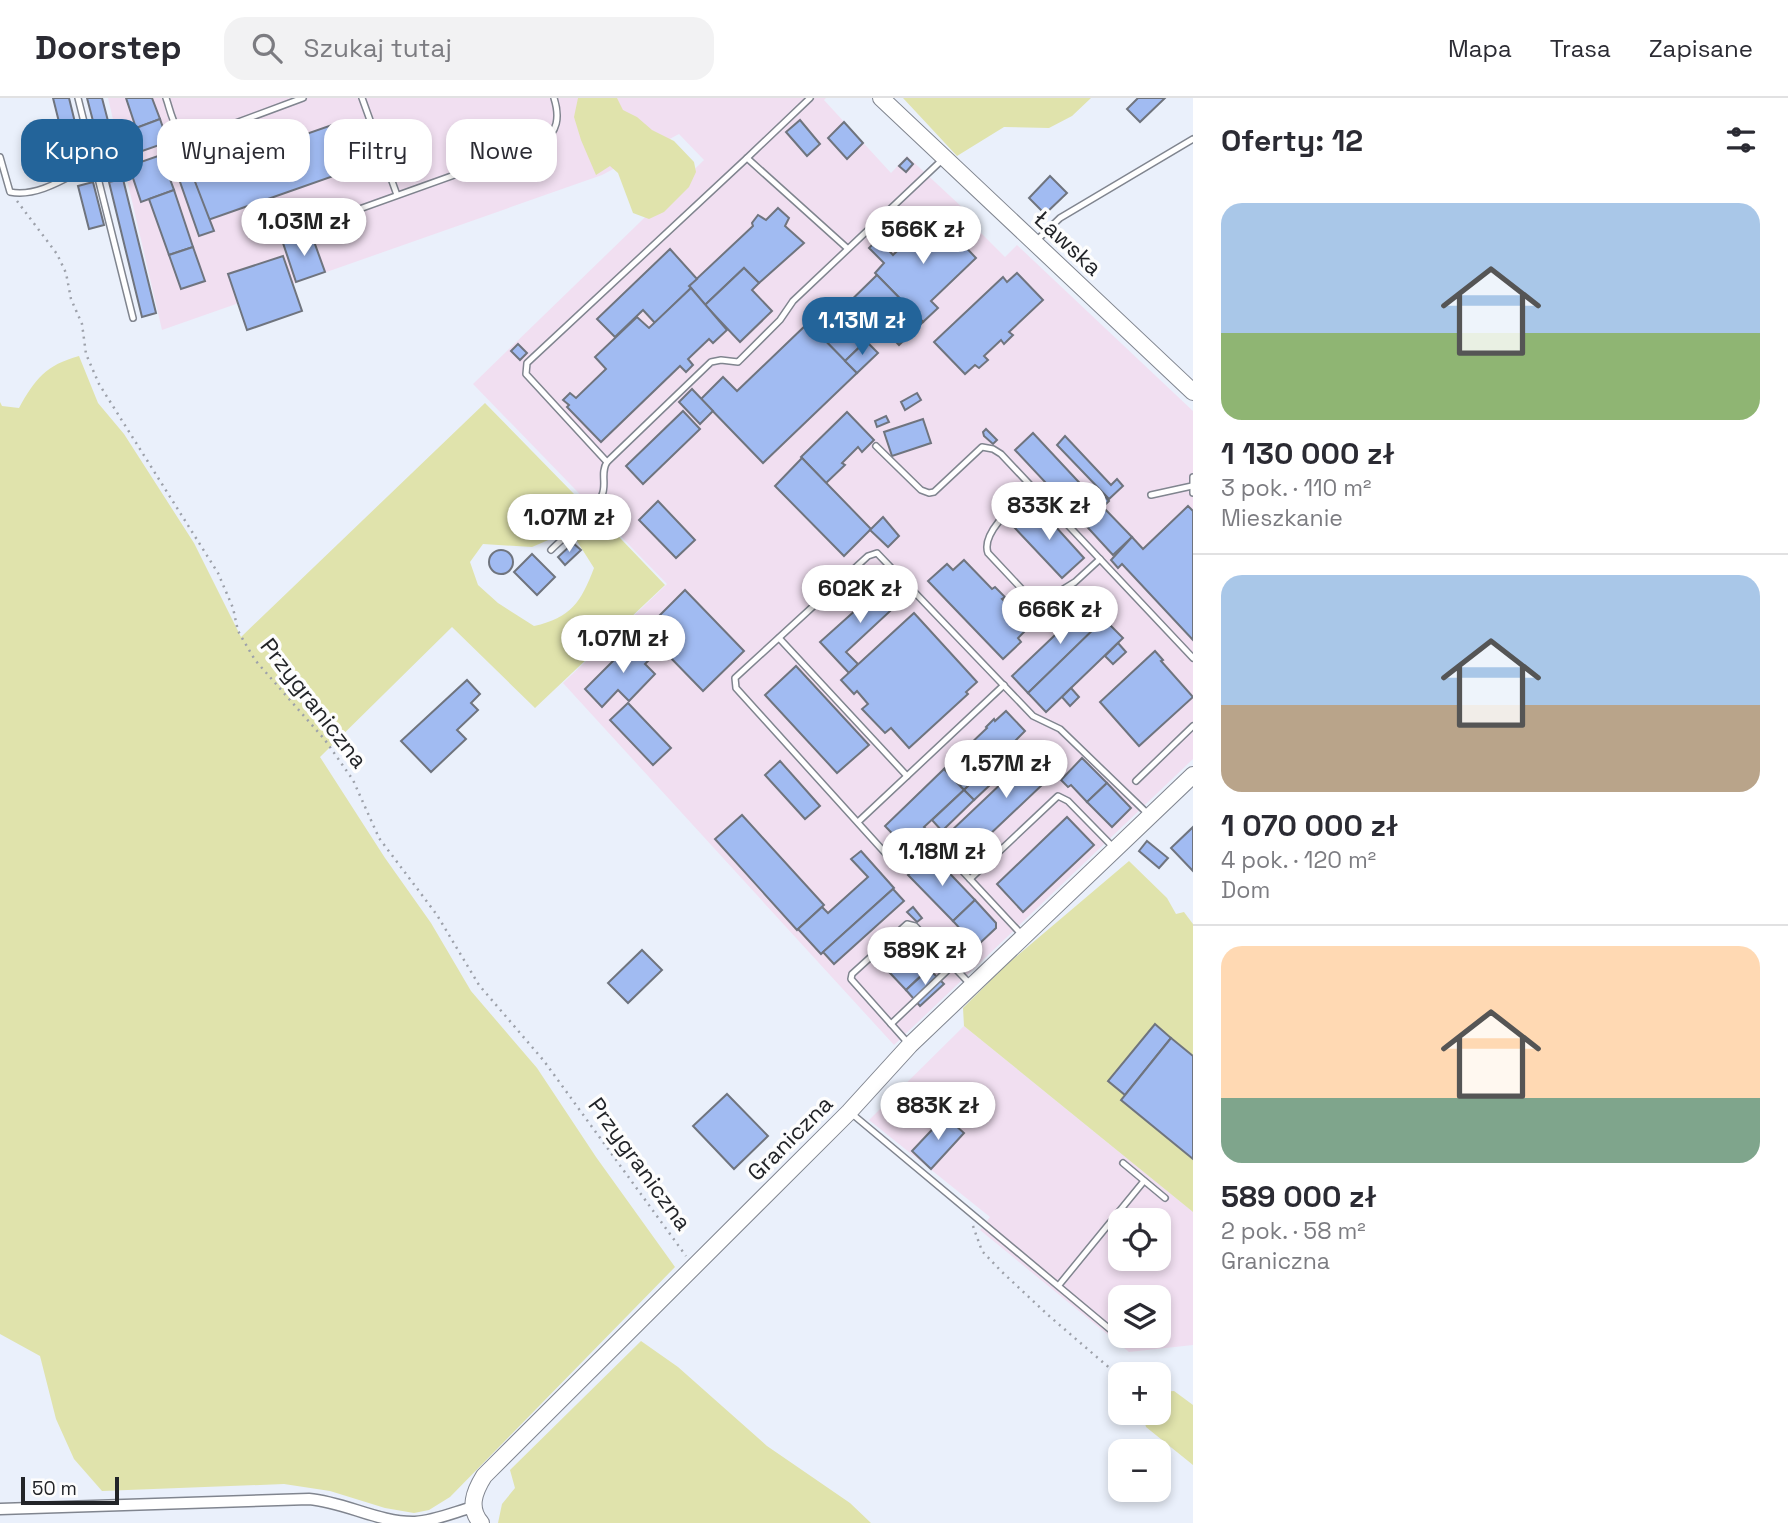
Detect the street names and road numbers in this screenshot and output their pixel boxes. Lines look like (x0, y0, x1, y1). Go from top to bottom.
street label: Ławska (1028, 204, 1108, 282)
street label: Przygraniczna (254, 632, 374, 774)
street label: Graniczna (741, 1089, 839, 1187)
street label: Przygraniczna (582, 1092, 698, 1236)

